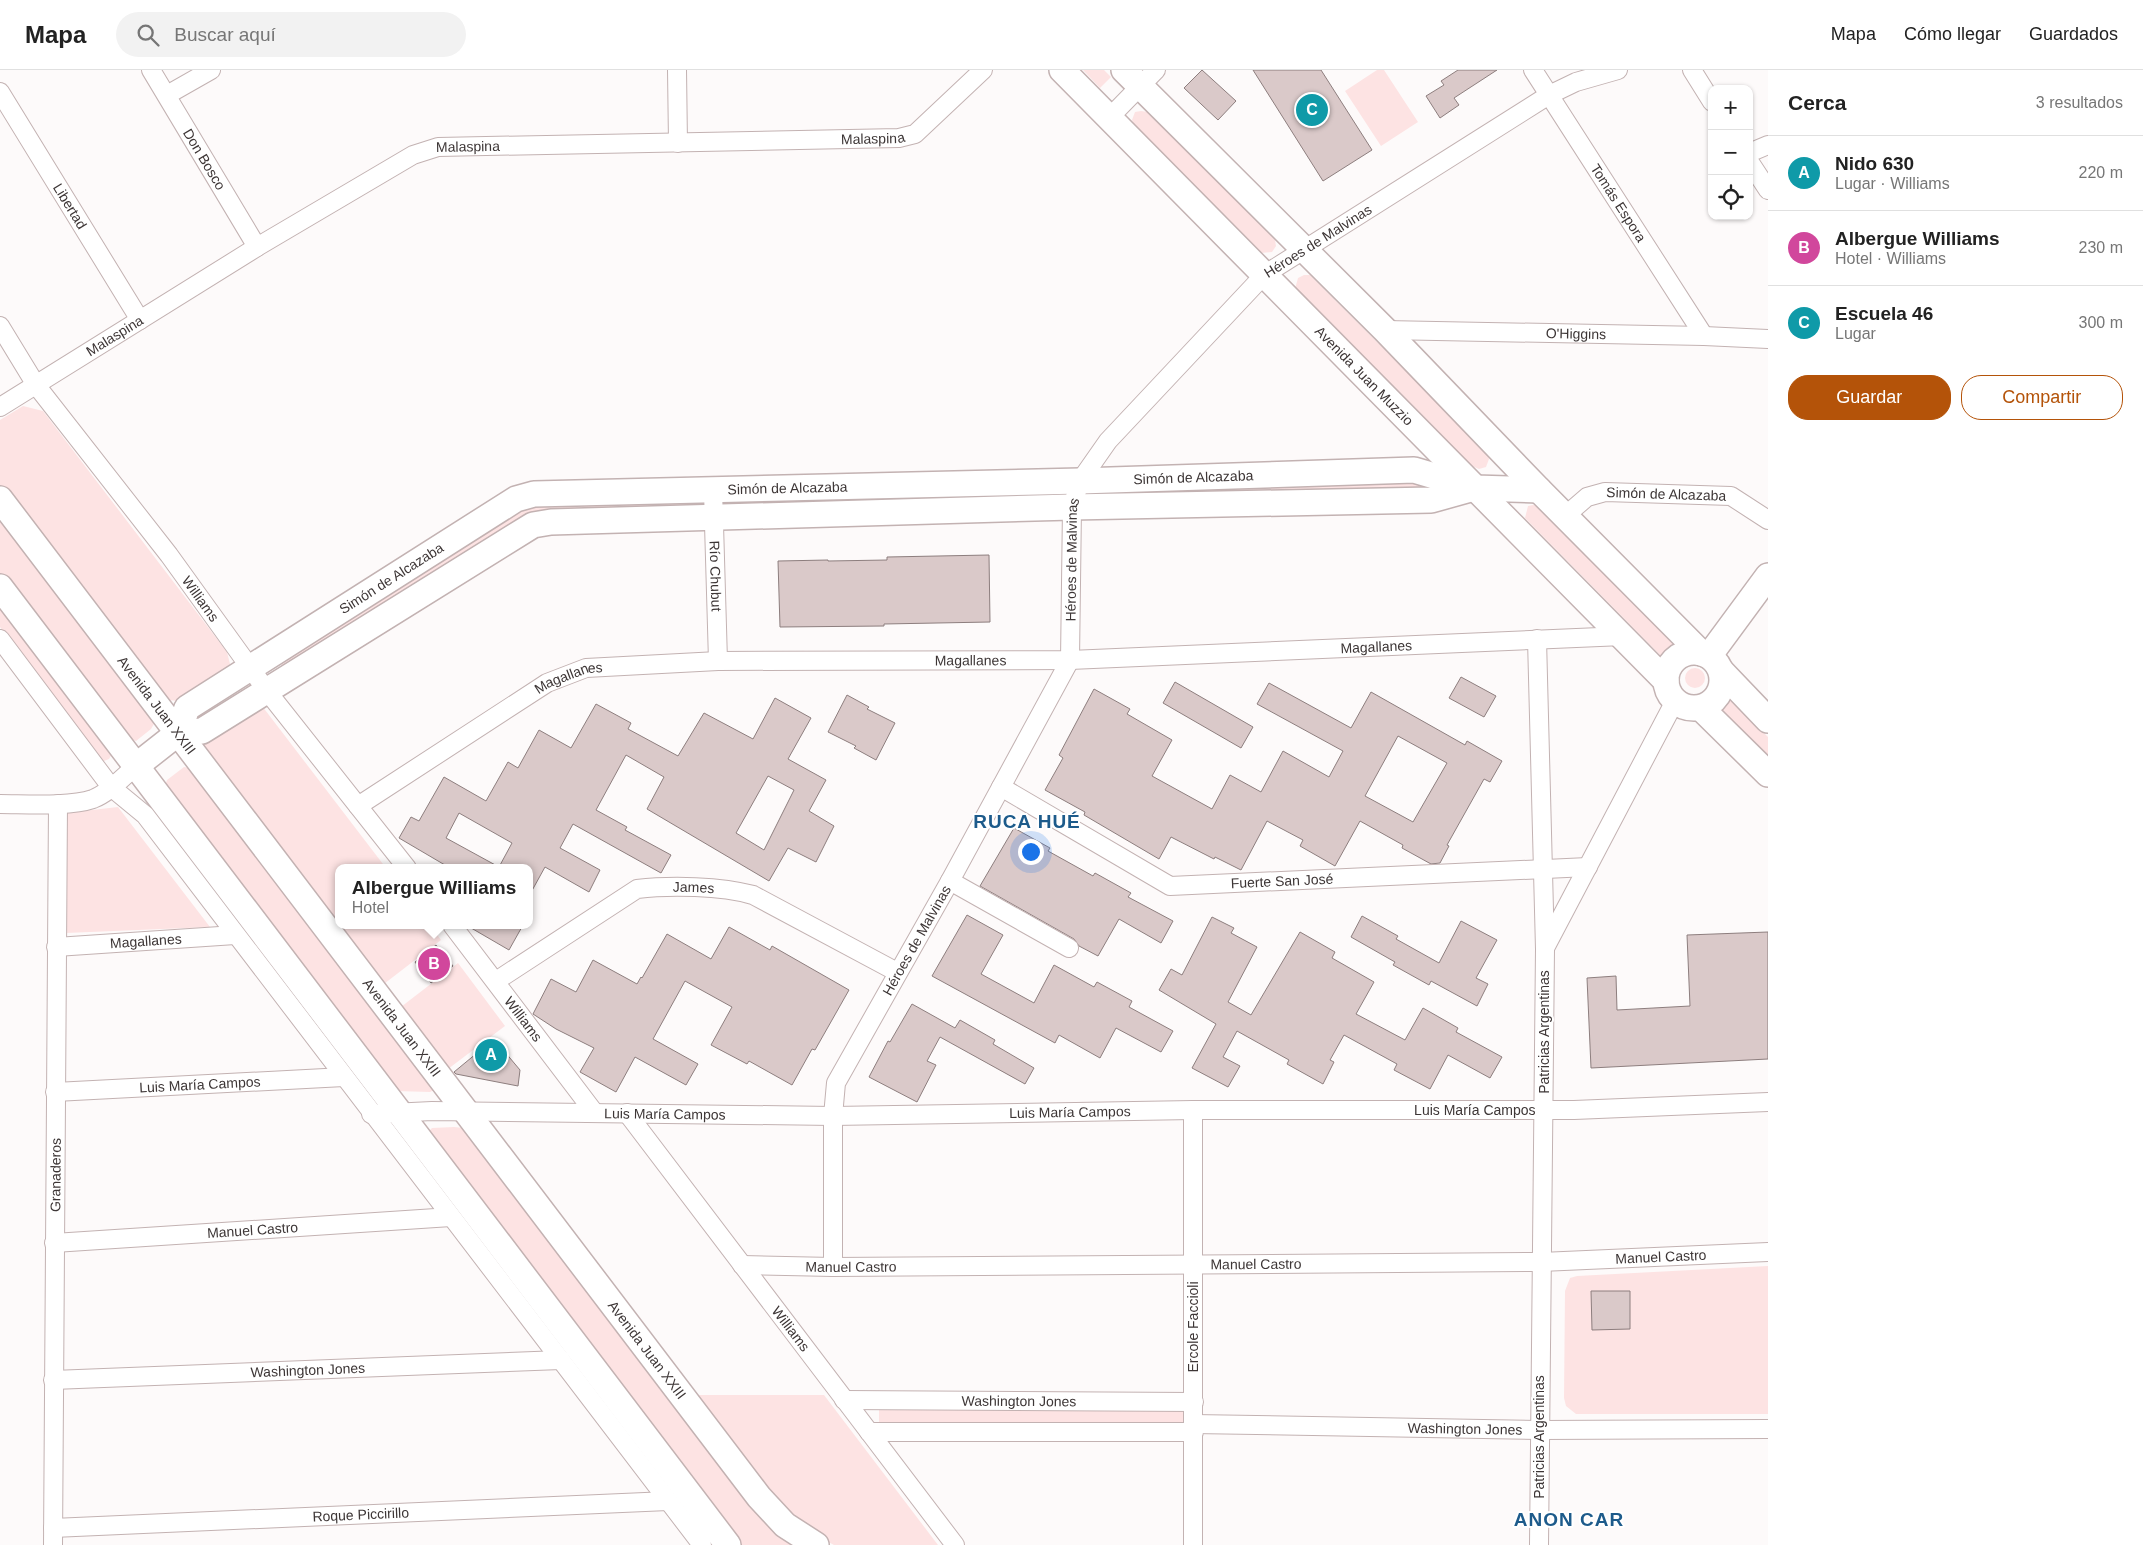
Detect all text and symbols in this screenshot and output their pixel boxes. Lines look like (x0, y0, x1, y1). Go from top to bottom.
search box (116, 12, 466, 57)
text: Mapa (25, 21, 86, 48)
icon: search (134, 21, 162, 49)
text: Buscar aquí (174, 24, 276, 45)
text: Mapa (1831, 24, 1876, 44)
text: Cómo llegar (1904, 24, 2001, 44)
text: Guardados (2029, 24, 2118, 44)
map controls (1708, 85, 1753, 220)
button: + (1708, 85, 1753, 130)
pin: C (1296, 91, 1328, 129)
text: Cerca (1788, 91, 1846, 114)
text: 3 resultados (2036, 94, 2123, 111)
street label: Don Bosco (180, 126, 229, 193)
street label: Malaspina (841, 129, 907, 147)
button: − (1708, 130, 1753, 175)
street label: Malaspina (436, 138, 500, 155)
text: Nido 630 (1835, 153, 1914, 174)
street label: Tomás Espora (1587, 161, 1649, 245)
text: A (1798, 164, 1810, 181)
text: 220 m (2079, 164, 2123, 181)
button: locate (1708, 175, 1753, 220)
text: Lugar · Williams (1835, 175, 1950, 192)
street label: Libertad (50, 180, 90, 232)
street label: Héroes de Malvinas (1261, 201, 1374, 281)
text: Albergue Williams (1835, 228, 2000, 249)
text: B (1798, 239, 1810, 256)
text: 230 m (2079, 239, 2123, 256)
text: Hotel · Williams (1835, 250, 1946, 267)
text: Escuela 46 (1835, 303, 1933, 324)
street label: Malaspina (83, 312, 146, 359)
text: C (1798, 314, 1810, 331)
text: 300 m (2079, 314, 2123, 331)
street label: Avenida Juan Muzzio (1312, 323, 1417, 429)
street label: O'Higgins (1546, 325, 1606, 342)
text: Lugar (1835, 325, 1876, 342)
button: Guardar (1788, 375, 1951, 420)
button: Compartir (1961, 375, 2123, 420)
street label: Simón de Alcazaba (1133, 467, 1254, 487)
street label: Simón de Alcazaba (727, 479, 848, 497)
street label: Simón de Alcazaba (1606, 484, 1727, 504)
street label: Héroes de Malvinas (1063, 496, 1082, 622)
street label: Simón de Alcazaba (336, 539, 446, 617)
street label: Río Chubut (706, 540, 725, 612)
street label: Williams (179, 573, 222, 625)
street label: Magallanes (1340, 637, 1412, 656)
street label: Magallanes (935, 652, 1006, 668)
street label: Avenida Juan XXIII (114, 653, 199, 757)
street label: Magallanes (531, 659, 603, 697)
district label: RUCA HUÉ (973, 811, 1081, 832)
your location (1018, 839, 1044, 865)
popup (335, 864, 533, 929)
street label: Fuerte San José (1230, 871, 1334, 891)
text: Albergue Williams (352, 877, 516, 898)
street label: James (673, 879, 715, 896)
street label: Héroes de Malvinas (879, 882, 954, 998)
text: Hotel (352, 899, 389, 916)
street label: Magallanes (109, 931, 182, 951)
pin: B (418, 945, 450, 983)
street label: Patricias Argentinas (1536, 970, 1552, 1094)
street label: Avenida Juan XXIII (360, 975, 444, 1080)
street label: Williams (501, 993, 546, 1045)
pin: A (475, 1036, 507, 1074)
street label: Luis María Campos (139, 1073, 261, 1096)
street label: Luis María Campos (1414, 1102, 1536, 1118)
street label: Luis María Campos (1009, 1103, 1131, 1121)
street label: Luis María Campos (604, 1105, 726, 1123)
street label: Granaderos (47, 1138, 64, 1212)
street label: Manuel Castro (207, 1219, 299, 1241)
street label: Manuel Castro (1615, 1247, 1707, 1267)
street label: Manuel Castro (1210, 1256, 1302, 1272)
street label: Manuel Castro (805, 1258, 897, 1275)
street label: Ercole Faccioli (1185, 1281, 1201, 1373)
street label: Avenida Juan XXIII (605, 1298, 689, 1402)
street label: Williams (769, 1303, 813, 1354)
street label: Washington Jones (250, 1360, 365, 1380)
street label: Patricias Argentinas (1531, 1375, 1547, 1499)
street label: Washington Jones (962, 1393, 1076, 1409)
street label: Washington Jones (1407, 1420, 1522, 1438)
street label: Roque Piccirillo (312, 1504, 410, 1525)
district label: ANON CAR (1514, 1509, 1624, 1530)

